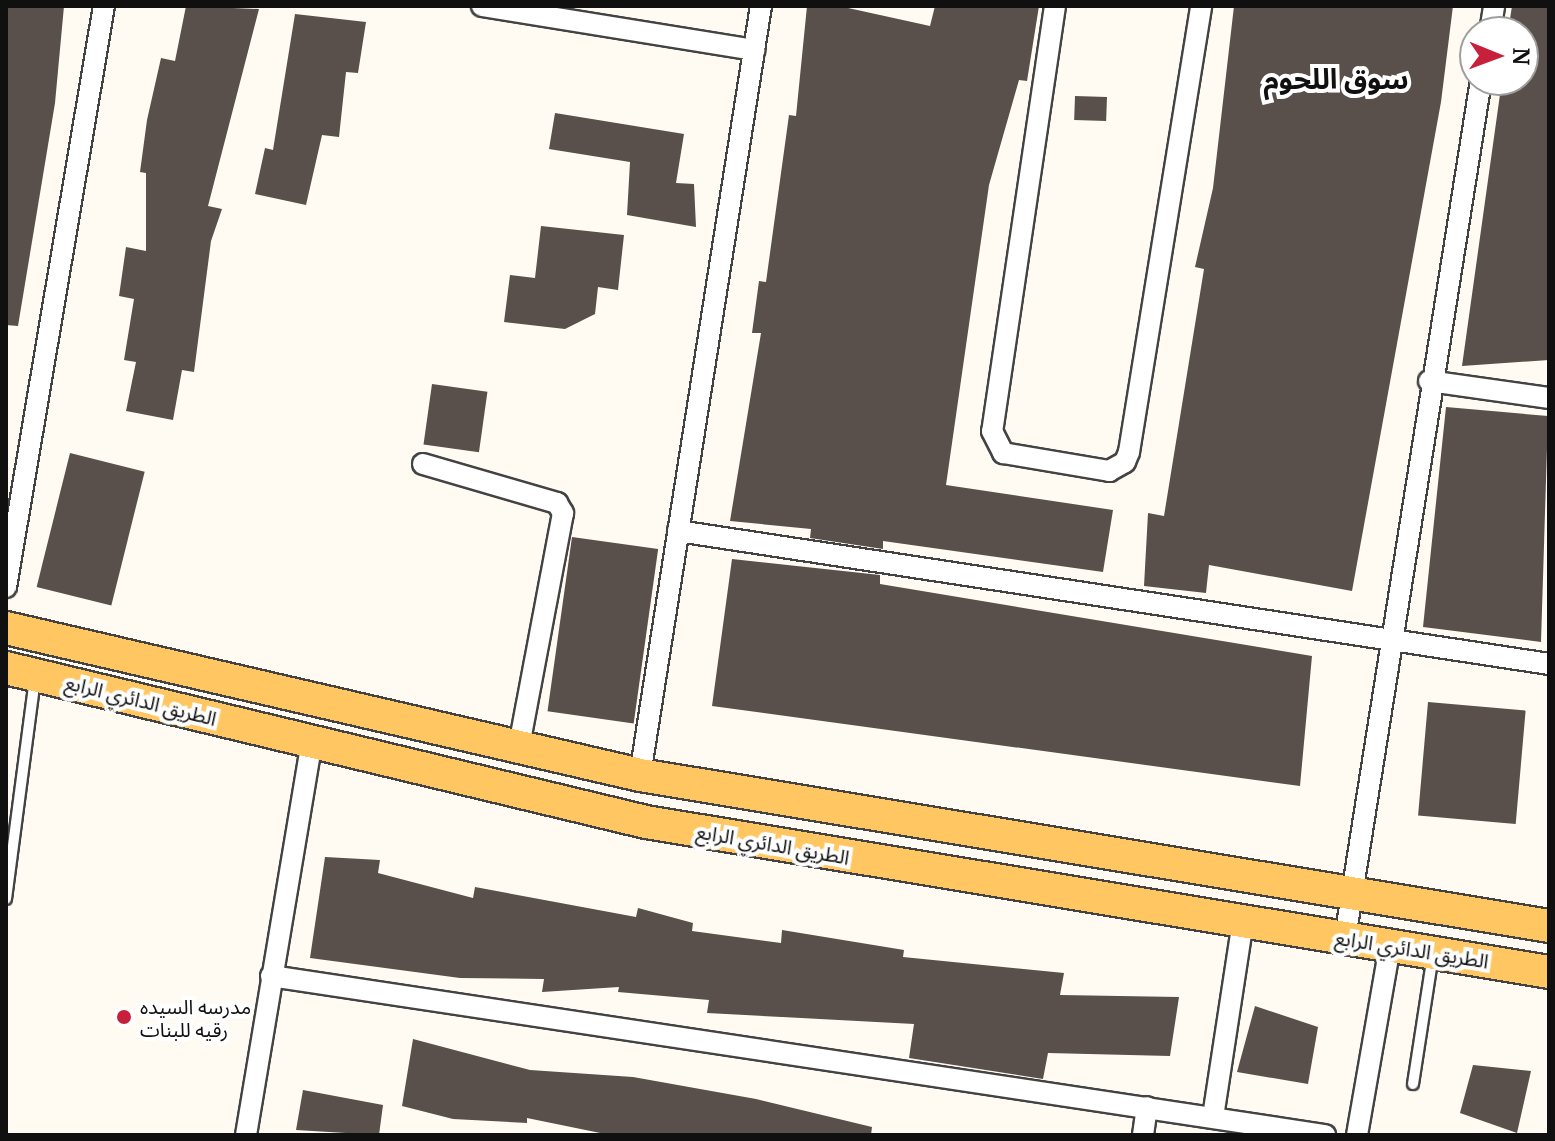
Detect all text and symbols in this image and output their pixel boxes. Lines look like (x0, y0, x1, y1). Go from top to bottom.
north arrow (1459, 16, 1539, 96)
text: N (1507, 47, 1535, 65)
district label: سوق اللحوم (1263, 62, 1409, 96)
street label: الطريق الدائري الرابع (63, 670, 219, 730)
street label: الطريق الدائري الرابع (695, 819, 851, 869)
street label: الطريق الدائري الرابع (1334, 925, 1490, 973)
place label: مدرسه السيده رقيه للبنات (140, 994, 251, 1041)
marker: مدرسه السيده رقيه للبنات (115, 1008, 133, 1026)

